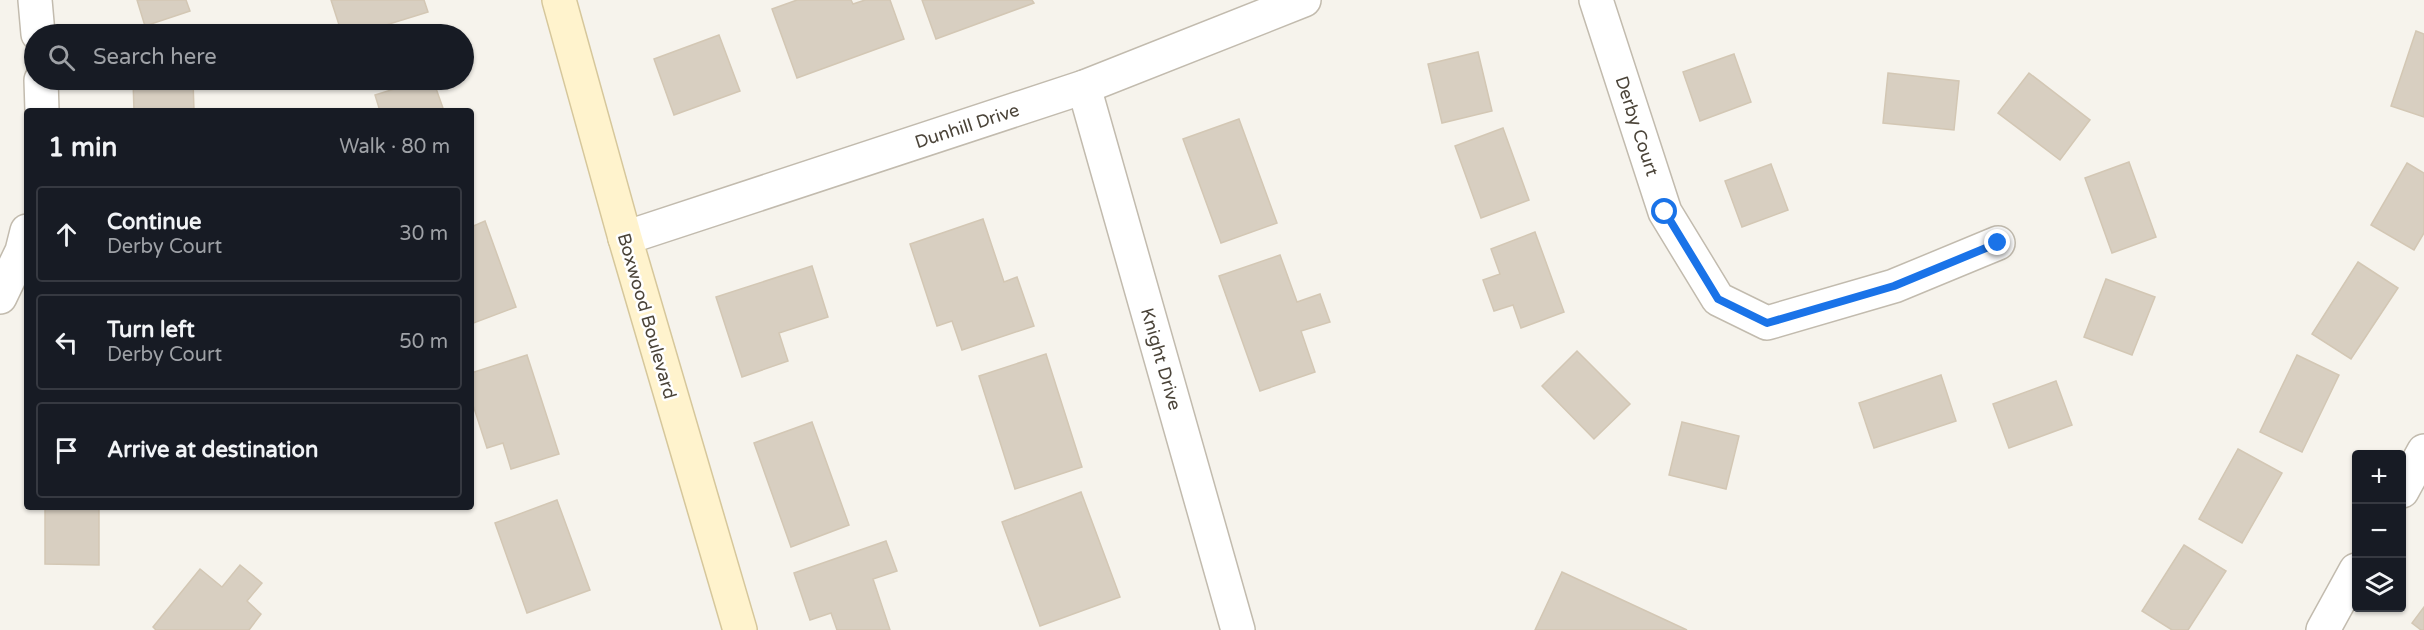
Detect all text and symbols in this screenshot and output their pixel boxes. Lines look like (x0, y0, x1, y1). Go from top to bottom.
search box (24, 24, 474, 90)
icon: search (45, 41, 78, 74)
text: Search here (93, 44, 217, 70)
street label: Derby Court (1611, 73, 1664, 179)
street label: Dunhill Drive (912, 99, 1022, 153)
text: 1 min (48, 132, 117, 163)
text: Walk · 80 m (339, 135, 450, 159)
route start (1651, 198, 1677, 224)
text: Continue (107, 209, 202, 235)
icon: ahead (50, 218, 83, 251)
text: 30 m (399, 222, 448, 246)
route end (1984, 229, 2010, 255)
street label: Boxwood Boulevard (613, 231, 681, 401)
text: Derby Court (107, 235, 222, 259)
street label: Knight Drive (1136, 305, 1186, 413)
text: Turn left (107, 317, 195, 343)
icon: left (50, 326, 83, 359)
text: 50 m (399, 330, 448, 354)
text: Derby Court (107, 343, 222, 367)
icon: arrive (50, 434, 83, 467)
text: Arrive at destination (107, 437, 318, 463)
map controls (2352, 450, 2406, 612)
button: + (2352, 450, 2406, 504)
button: − (2352, 504, 2406, 558)
button: layers (2352, 558, 2406, 612)

